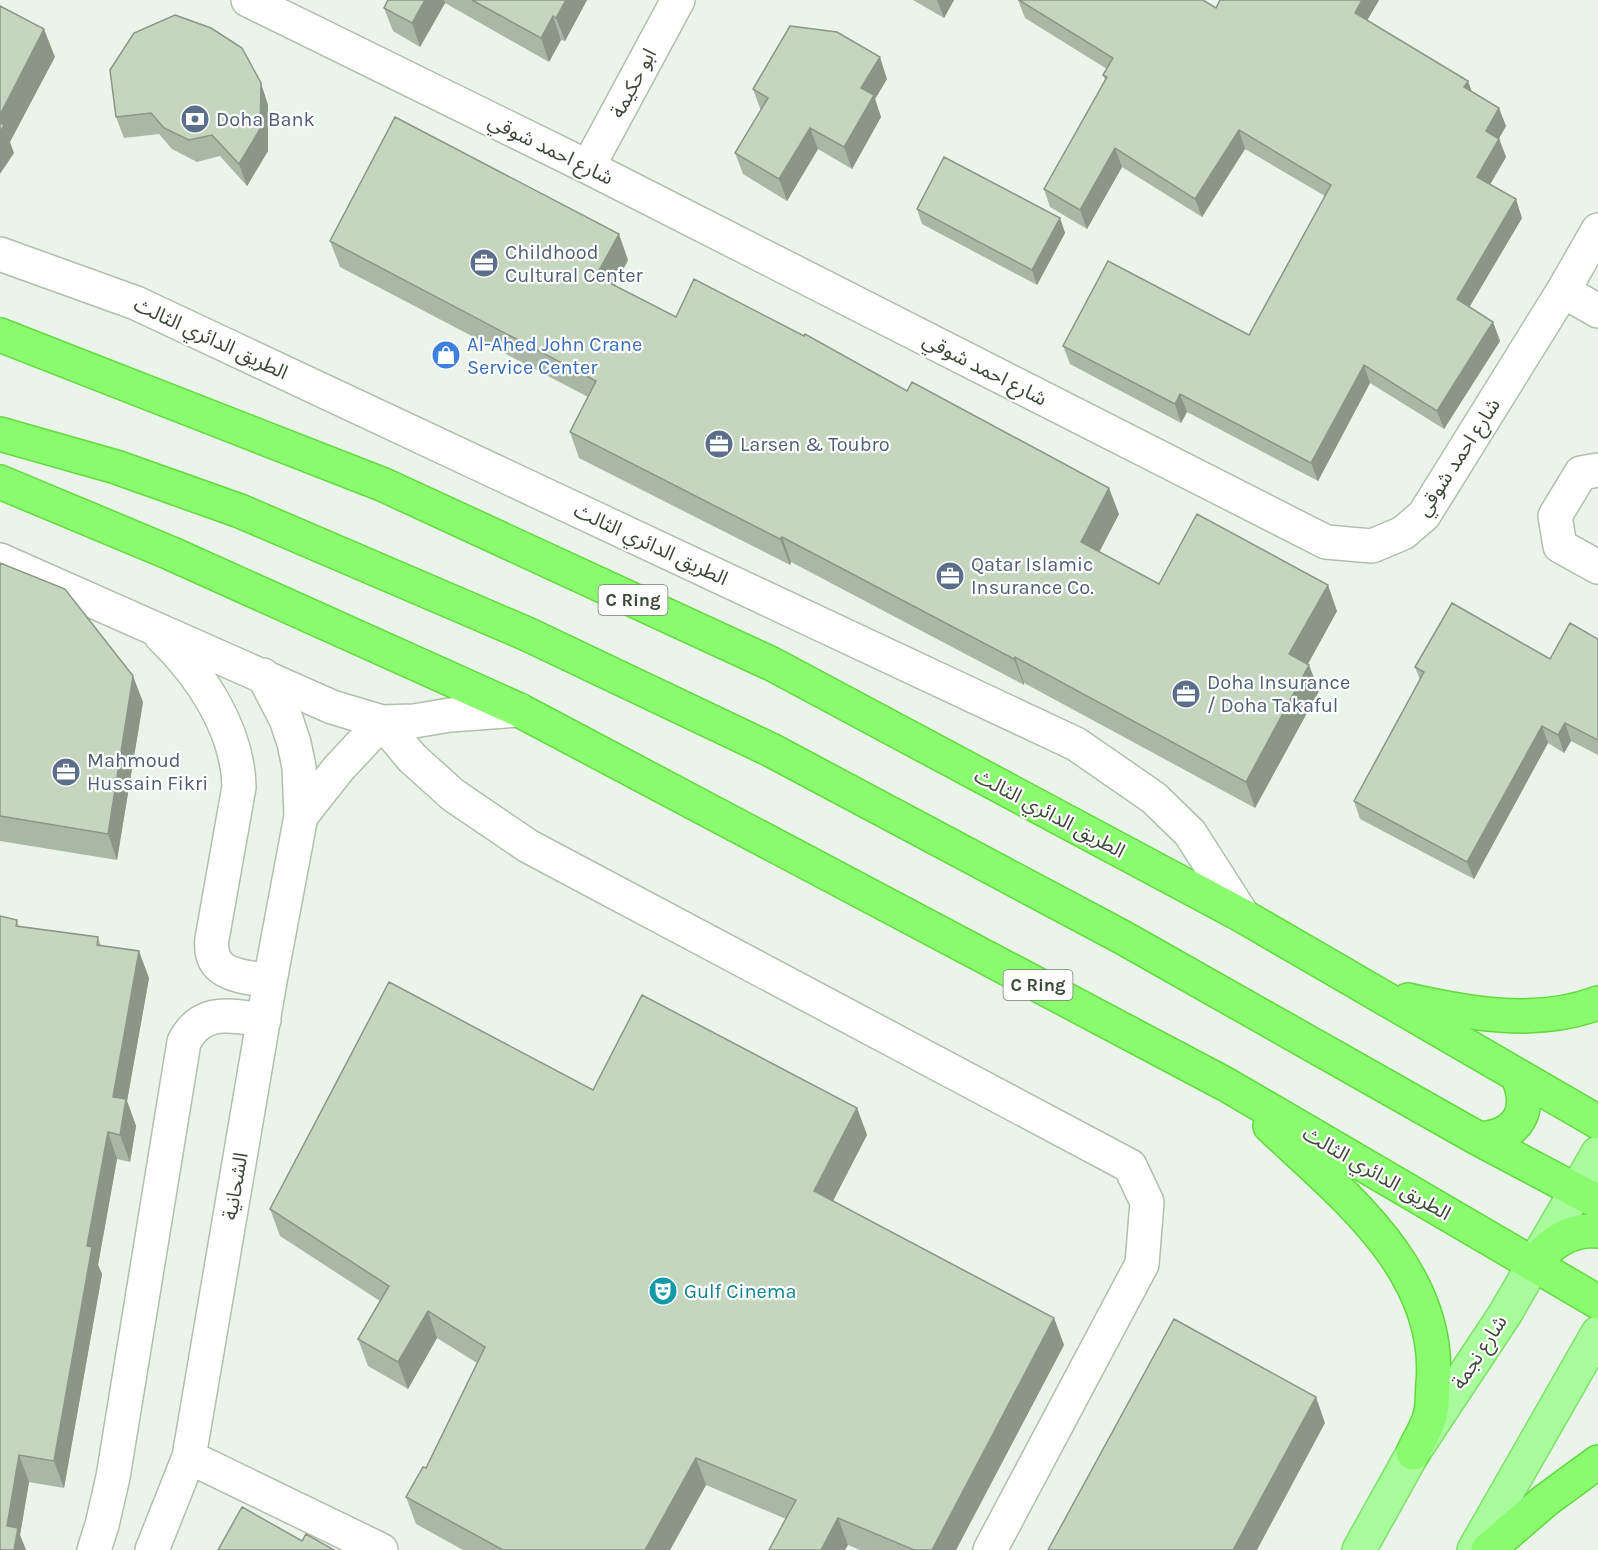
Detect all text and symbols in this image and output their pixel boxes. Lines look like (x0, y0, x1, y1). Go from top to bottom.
street label: ابو حكيمة (606, 45, 661, 122)
bank icon: Doha Bank (179, 103, 211, 135)
place label: Doha Bank (216, 108, 315, 131)
street label: شارع احمد شوقي (483, 109, 617, 193)
place label: Childhood Cultural Center (505, 241, 644, 287)
office icon: Childhood Cultural Center (468, 247, 500, 279)
street label: الطريق الدائري الثالث (129, 293, 291, 388)
street label: شارع احمد شوقي (917, 328, 1051, 414)
place label: Al-Ahed John Crane Service Center (467, 333, 642, 379)
shop icon: Al-Ahed John Crane Service Center (430, 339, 462, 371)
street label: شارع احمد شوقي (1412, 394, 1508, 523)
office icon: Larsen & Toubro (703, 428, 735, 460)
place label: Larsen & Toubro (740, 433, 890, 456)
street label: الطريق الدائري الثالث (569, 499, 731, 594)
place label: Qatar Islamic Insurance Co. (971, 553, 1094, 599)
office icon: Qatar Islamic Insurance Co. (934, 560, 966, 592)
road number: C Ring (598, 585, 668, 615)
place label: Doha Insurance / Doha Takaful (1207, 671, 1350, 717)
office icon: Doha Insurance / Doha Takaful (1170, 678, 1202, 710)
place label: Mahmoud Hussain Fikri (87, 749, 208, 795)
office icon: Mahmoud Hussain Fikri (50, 756, 82, 788)
street label: الطريق الدائري الثالث (969, 764, 1129, 866)
road number: C Ring (1004, 970, 1072, 1000)
street label: الطريق الدائري الثالث (1297, 1122, 1455, 1228)
street label: الشحانية (218, 1151, 253, 1222)
theatre icon: Gulf Cinema (647, 1275, 679, 1307)
place label: Gulf Cinema (684, 1280, 796, 1303)
street label: شارع نجمة (1447, 1311, 1514, 1395)

